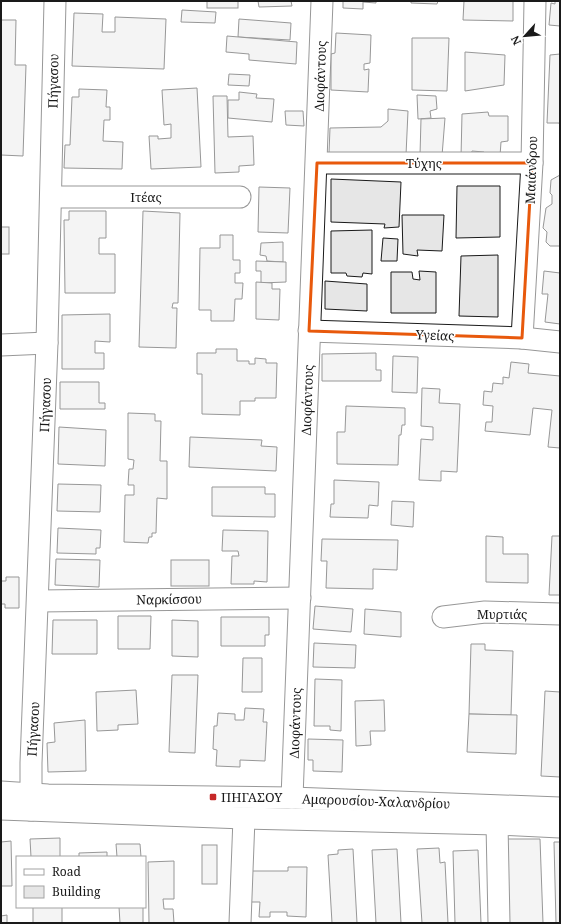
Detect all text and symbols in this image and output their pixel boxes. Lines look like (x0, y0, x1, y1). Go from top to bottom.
north arrow (505, 16, 545, 56)
text: N (507, 33, 524, 48)
street label: Διοφάντους (310, 40, 330, 112)
street label: Πήγασου (44, 53, 62, 109)
street label: Μαιάνδρου (521, 136, 541, 204)
street label: Τύχης (406, 154, 442, 172)
street label: Ιτέας (130, 188, 162, 206)
street label: Υγείας (414, 325, 455, 345)
street label: Διοφάντους (297, 364, 317, 436)
street label: Πήγασου (35, 377, 55, 433)
street label: Ναρκίσσου (136, 589, 202, 609)
street label: Μυρτιάς (477, 605, 527, 623)
street label: Διοφάντους (285, 687, 305, 759)
street label: Πήγασου (23, 701, 43, 757)
place label: ΠΗΓΑΣΟΥ (221, 788, 283, 806)
street label: Αμαρουσίου-Χαλανδρίου (302, 789, 450, 813)
marker: ΠΗΓΑΣΟΥ (208, 792, 218, 802)
legend (16, 856, 146, 908)
text: Road (52, 863, 82, 880)
text: Building (52, 883, 101, 900)

